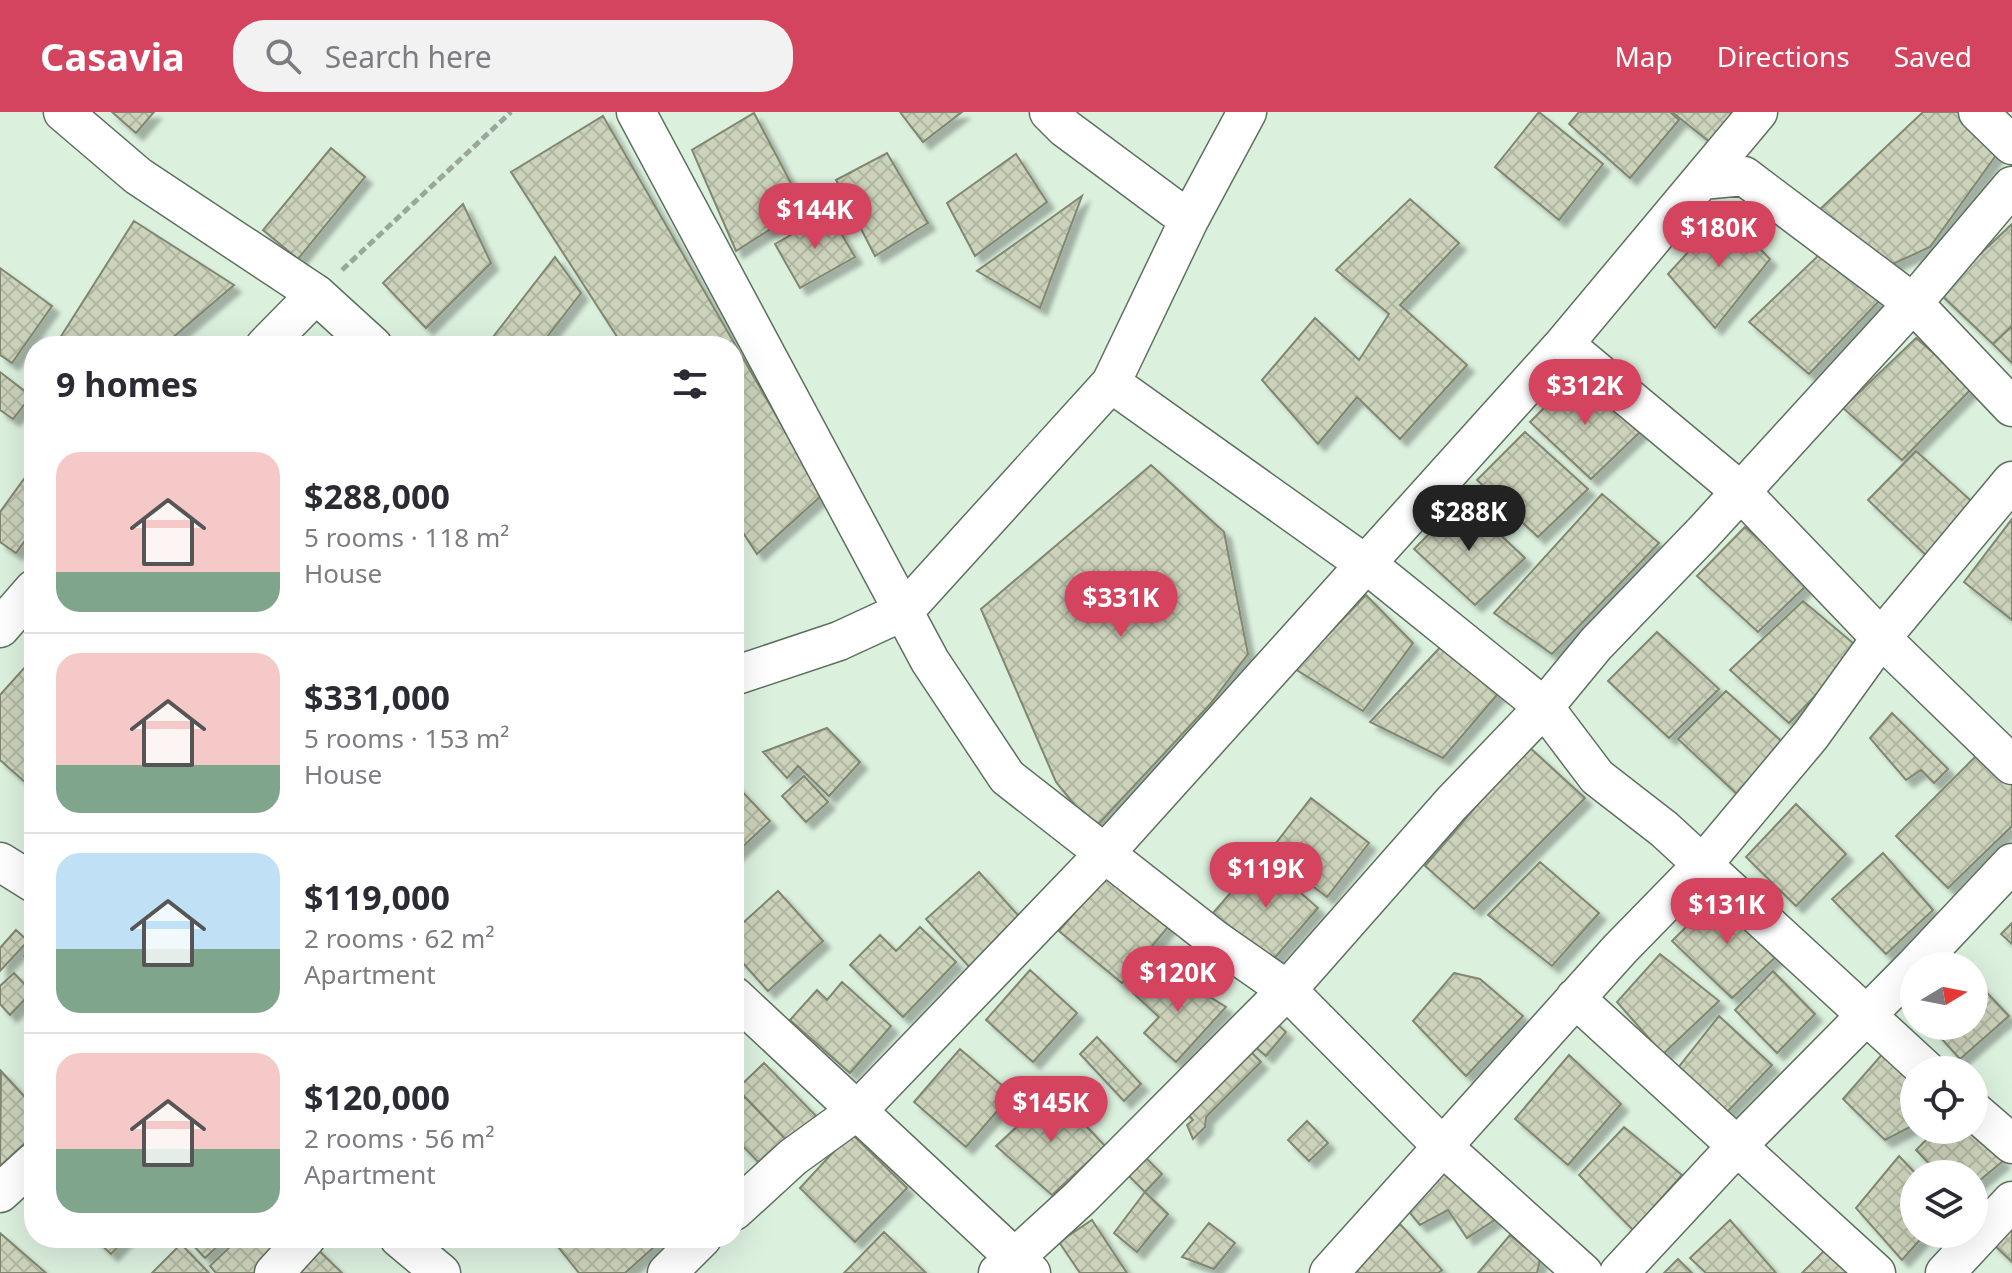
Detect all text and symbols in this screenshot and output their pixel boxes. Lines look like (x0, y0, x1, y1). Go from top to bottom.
search box (233, 20, 793, 92)
text: Casavia (40, 30, 185, 82)
icon: search (261, 34, 305, 78)
text: Search here (325, 36, 492, 77)
text: Map (1614, 37, 1673, 75)
text: Directions (1717, 37, 1850, 75)
text: Saved (1894, 37, 1972, 75)
pin: $144K (759, 183, 871, 251)
text: $144K (777, 191, 853, 227)
pin: $180K (1663, 201, 1775, 269)
text: $180K (1681, 209, 1757, 245)
pin: $312K (1529, 359, 1641, 427)
text: 9 homes (56, 361, 198, 407)
icon: filters (668, 362, 712, 406)
text: $312K (1547, 367, 1623, 403)
text: $288,000 (304, 473, 450, 519)
icon: home (120, 484, 216, 580)
pin: $288K (1413, 485, 1525, 553)
text: $288K (1431, 493, 1507, 529)
text: 5 rooms · 118 m² (304, 519, 509, 555)
text: House (304, 555, 382, 591)
pin: $331K (1065, 571, 1177, 639)
text: $331K (1083, 579, 1159, 615)
text: $331,000 (304, 674, 450, 720)
icon: home (120, 685, 216, 781)
text: 5 rooms · 153 m² (304, 720, 509, 756)
text: House (304, 756, 382, 792)
pin: $119K (1210, 842, 1322, 910)
text: $119K (1228, 850, 1304, 886)
text: $119,000 (304, 874, 450, 920)
pin: $131K (1671, 878, 1783, 946)
icon: home (120, 885, 216, 981)
text: $131K (1689, 886, 1765, 922)
text: 2 rooms · 62 m² (304, 920, 494, 956)
pin: $120K (1122, 946, 1234, 1014)
north arrow (1900, 952, 1988, 1040)
map controls (1900, 952, 1988, 1248)
text: $120K (1140, 954, 1216, 990)
text: Apartment (304, 956, 436, 992)
button: locate (1900, 1056, 1988, 1144)
text: $120,000 (304, 1074, 450, 1120)
pin: $145K (995, 1076, 1107, 1144)
text: $145K (1013, 1084, 1089, 1120)
icon: home (120, 1085, 216, 1181)
text: 2 rooms · 56 m² (304, 1120, 494, 1156)
text: Apartment (304, 1156, 436, 1192)
button: layers (1900, 1160, 1988, 1248)

